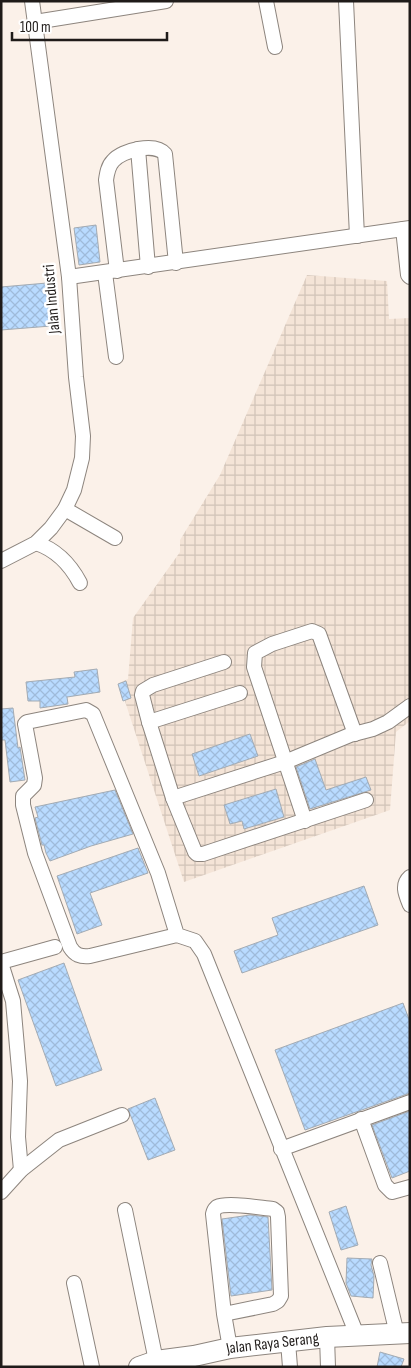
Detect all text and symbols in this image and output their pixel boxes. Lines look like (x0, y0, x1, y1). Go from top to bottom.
scale bar (12, 10, 168, 42)
text: 100 m (20, 18, 51, 37)
street label: Jalan Industri (40, 263, 65, 335)
street label: Jalan Raya Serang (223, 1329, 320, 1358)

